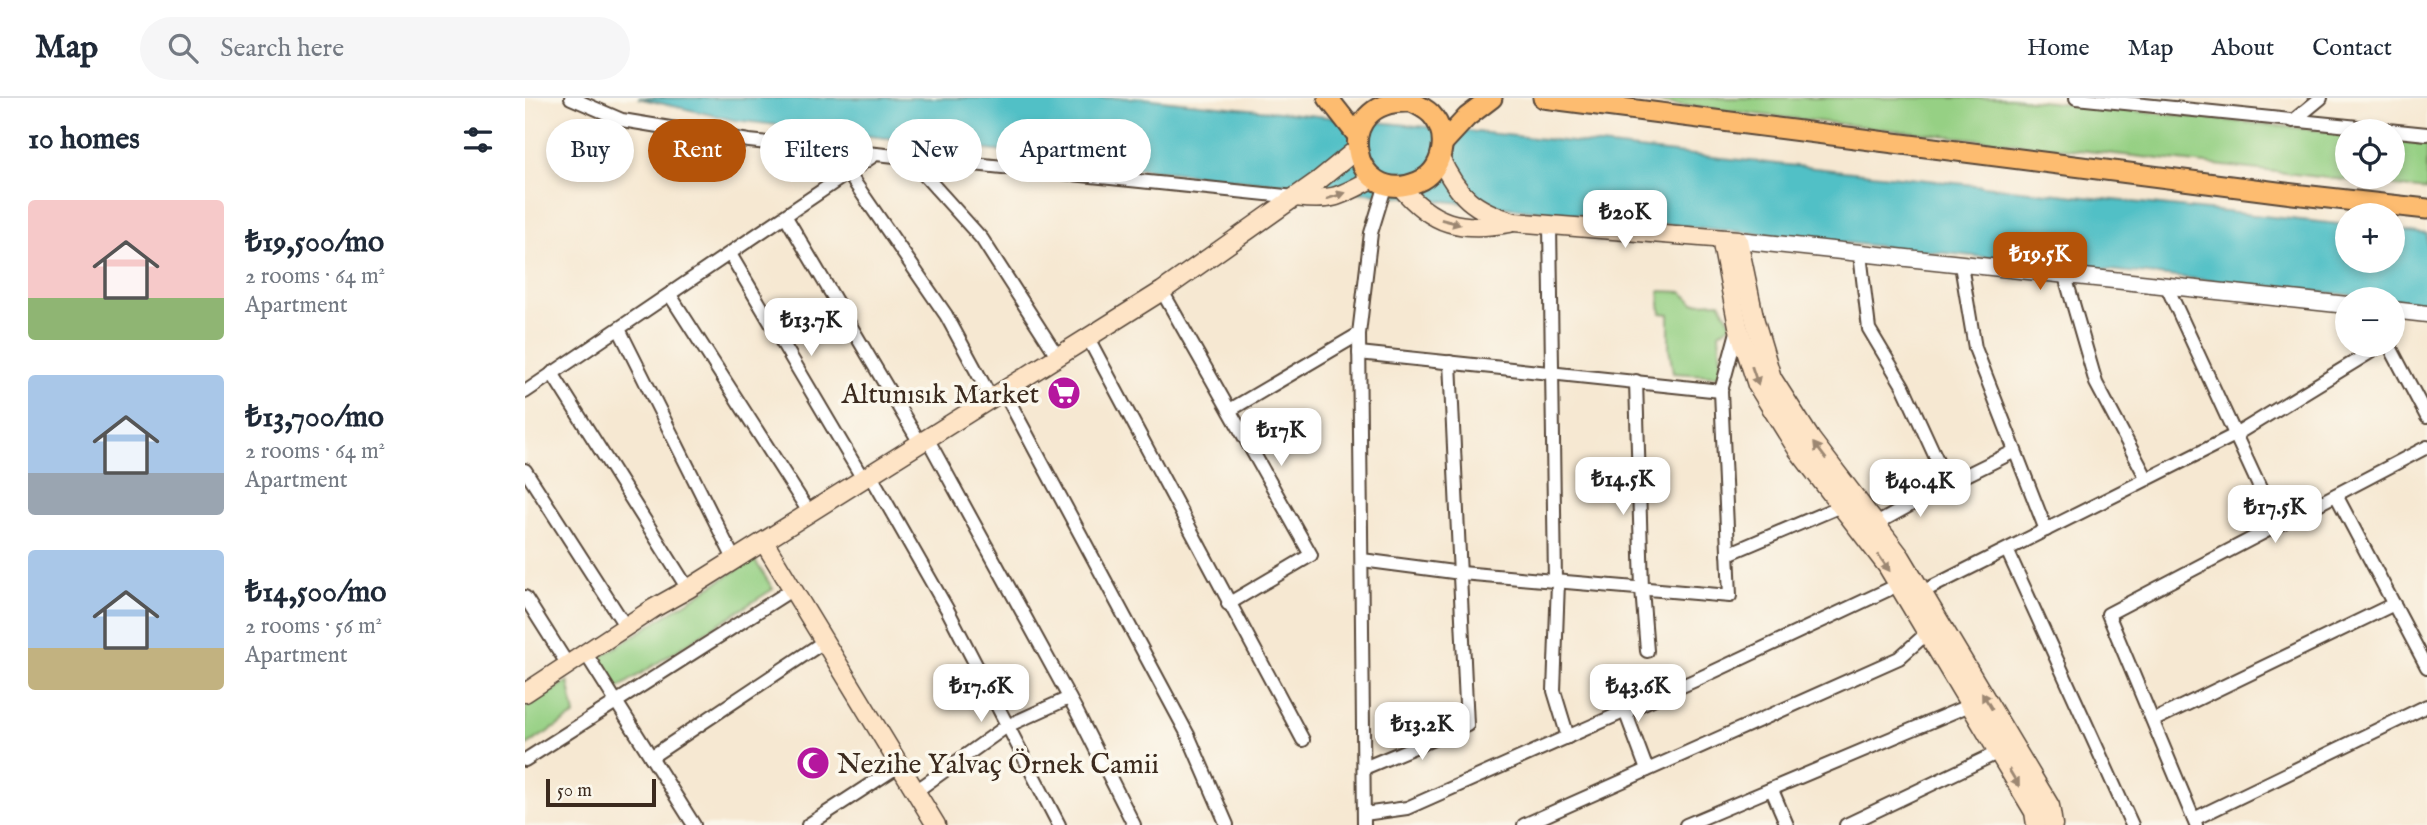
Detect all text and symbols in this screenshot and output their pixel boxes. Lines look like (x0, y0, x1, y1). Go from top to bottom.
search box (140, 17, 630, 80)
text: Map (35, 27, 98, 69)
icon: search (164, 29, 202, 67)
text: Search here (220, 32, 344, 65)
text: Home (2027, 33, 2090, 64)
text: Map (2128, 33, 2174, 64)
text: About (2212, 33, 2274, 64)
text: Contact (2312, 33, 2392, 64)
chip: Buy (546, 119, 634, 182)
chip: Rent (648, 119, 746, 182)
chip: Filters (760, 119, 873, 182)
chip: New (887, 119, 982, 182)
chip: Apartment (996, 119, 1151, 182)
map controls (2335, 119, 2405, 357)
button: locate (2335, 119, 2405, 189)
text: 10 homes (28, 121, 140, 159)
icon: filters (459, 121, 497, 159)
one-way arrow (1325, 190, 1346, 201)
pin: ₺20K (1584, 190, 1666, 250)
text: ₺20K (1599, 198, 1651, 227)
button: + (2335, 203, 2405, 273)
one-way arrow (1440, 217, 1462, 228)
text: ₺19,500/mo (245, 224, 384, 262)
icon: home (84, 228, 168, 312)
pin: ₺19.5K (1983, 232, 2097, 292)
text: ₺19.5K (2009, 240, 2071, 269)
text: 2 rooms · 64 m² (245, 262, 385, 291)
button: − (2335, 287, 2405, 357)
text: Apartment (245, 291, 348, 320)
pin: ₺13.7K (754, 299, 868, 358)
text: ₺13.7K (780, 306, 842, 335)
one-way arrow (1750, 365, 1761, 386)
supermarket icon: Altunısık Market (1045, 374, 1083, 412)
place label: Altunısık Market (841, 378, 1039, 413)
text: ₺13,700/mo (245, 399, 384, 437)
icon: home (84, 403, 168, 487)
pin: ₺17K (1240, 408, 1322, 468)
text: ₺17K (1256, 416, 1306, 445)
text: 2 rooms · 64 m² (245, 437, 385, 466)
one-way arrow (1813, 442, 1827, 460)
pin: ₺14.5K (1566, 458, 1680, 517)
pin: ₺40.4K (1863, 460, 1977, 519)
text: ₺14.5K (1591, 465, 1655, 494)
text: Apartment (245, 466, 348, 495)
text: ₺40.4K (1886, 467, 1954, 496)
pin: ₺17.5K (2218, 486, 2332, 545)
text: ₺17.5K (2244, 493, 2306, 522)
one-way arrow (1877, 554, 1891, 572)
text: ₺14,500/mo (245, 574, 387, 612)
icon: home (84, 578, 168, 662)
text: 2 rooms · 56 m² (245, 612, 382, 641)
text: Apartment (245, 641, 348, 670)
pin: ₺17.6K (924, 664, 1038, 724)
pin: ₺43.6K (1581, 664, 1695, 724)
text: ₺17.6K (949, 672, 1013, 701)
text: ₺43.6K (1606, 672, 1670, 701)
one-way arrow (1981, 691, 1994, 710)
pin: ₺13.2K (1365, 702, 1479, 762)
text: ₺13.2K (1391, 710, 1453, 739)
mosque icon: Nezihe Yalvaç Örnek Camii (794, 744, 832, 782)
place label: Nezihe Yalvaç Örnek Camii (837, 748, 1159, 783)
one-way arrow (2008, 769, 2020, 788)
scale bar (546, 776, 656, 808)
text: 50 m (557, 779, 592, 803)

